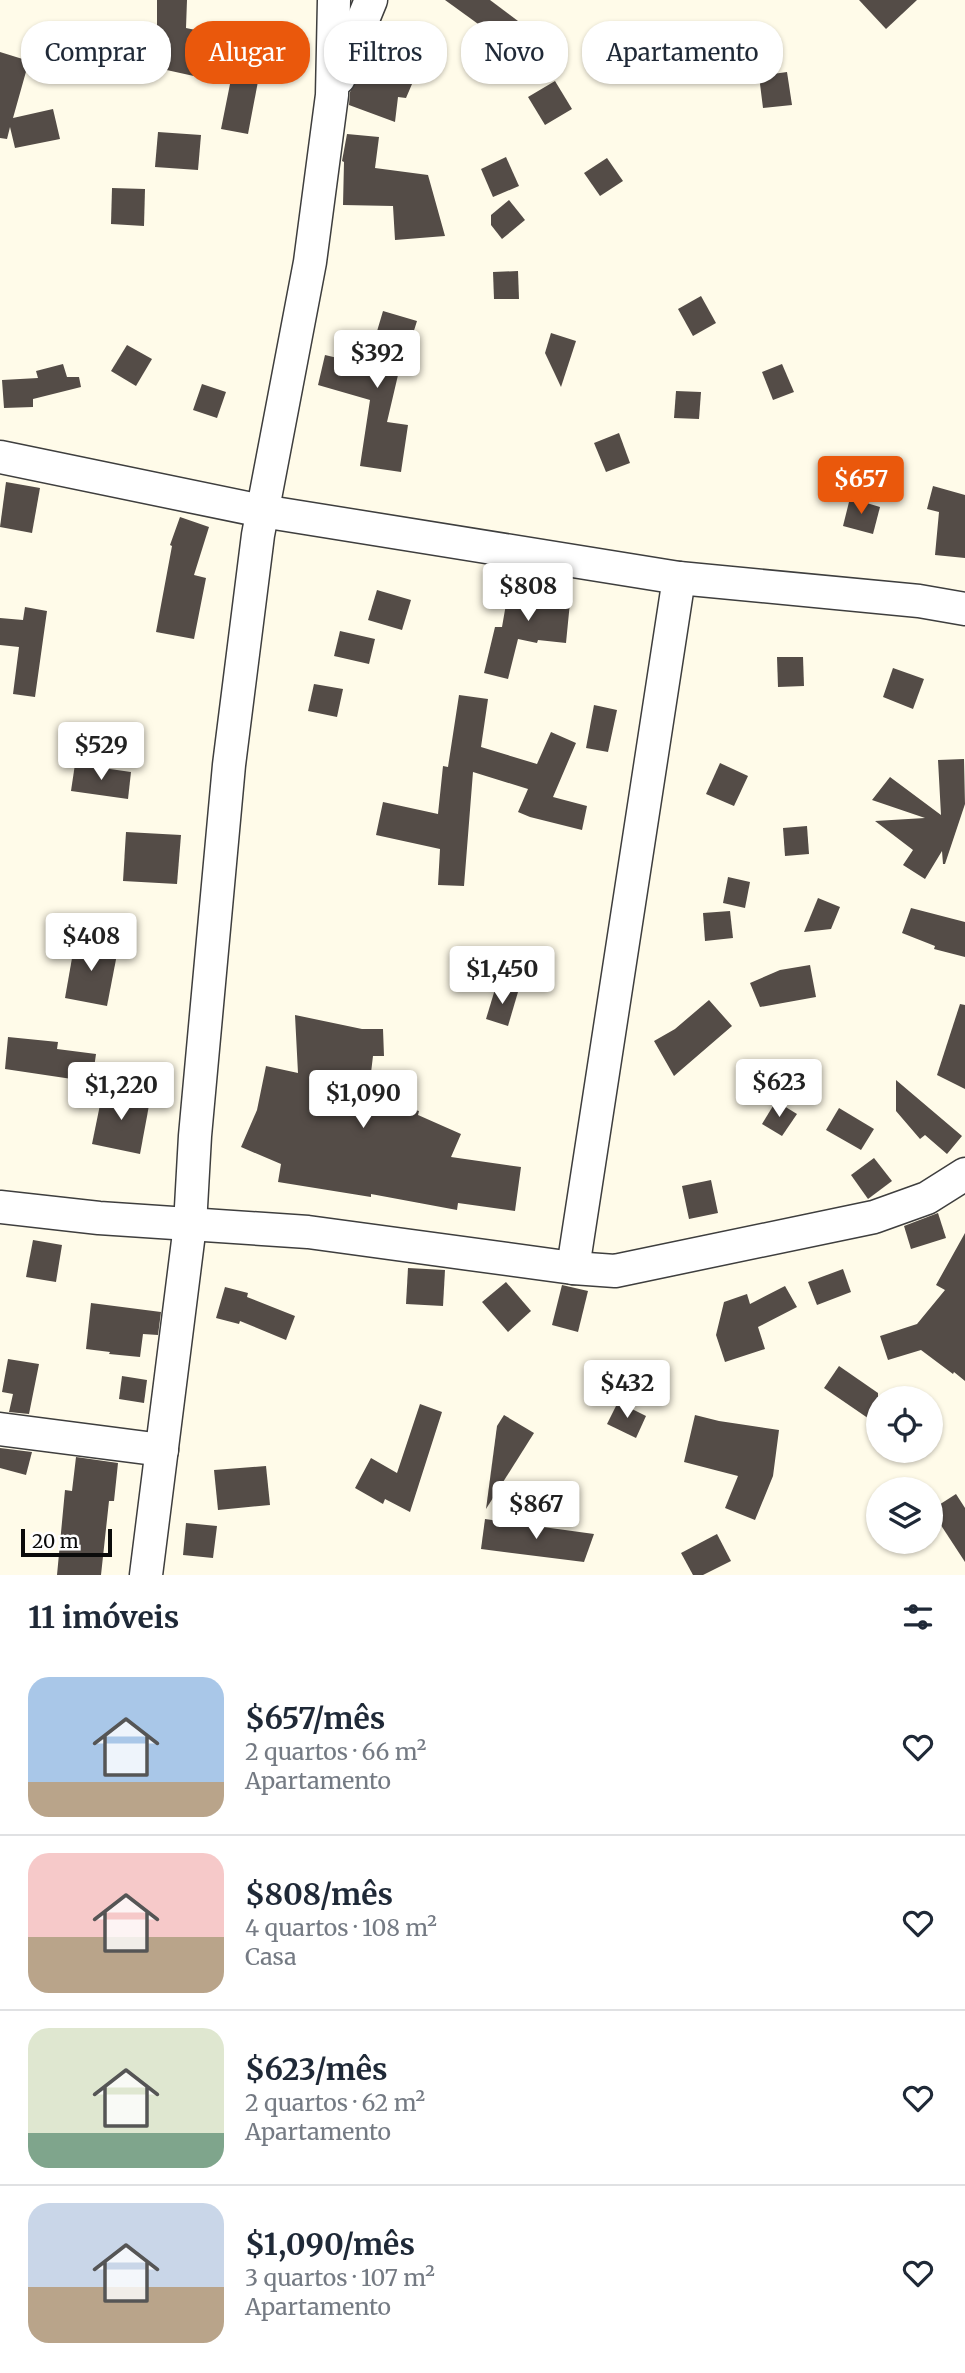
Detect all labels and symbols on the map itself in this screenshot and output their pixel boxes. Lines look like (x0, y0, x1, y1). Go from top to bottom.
pin: $392 (336, 330, 418, 390)
pin: $657 (820, 456, 902, 516)
pin: $808 (487, 564, 569, 623)
pin: $529 (60, 722, 142, 782)
pin: $408 (50, 914, 132, 973)
pin: $1,450 (445, 946, 559, 1006)
pin: $623 (738, 1060, 820, 1119)
pin: $1,220 (64, 1062, 178, 1122)
pin: $1,090 (306, 1070, 420, 1130)
pin: $432 (586, 1360, 668, 1420)
pin: $867 (495, 1482, 577, 1541)
scale bar (21, 1526, 112, 1558)

